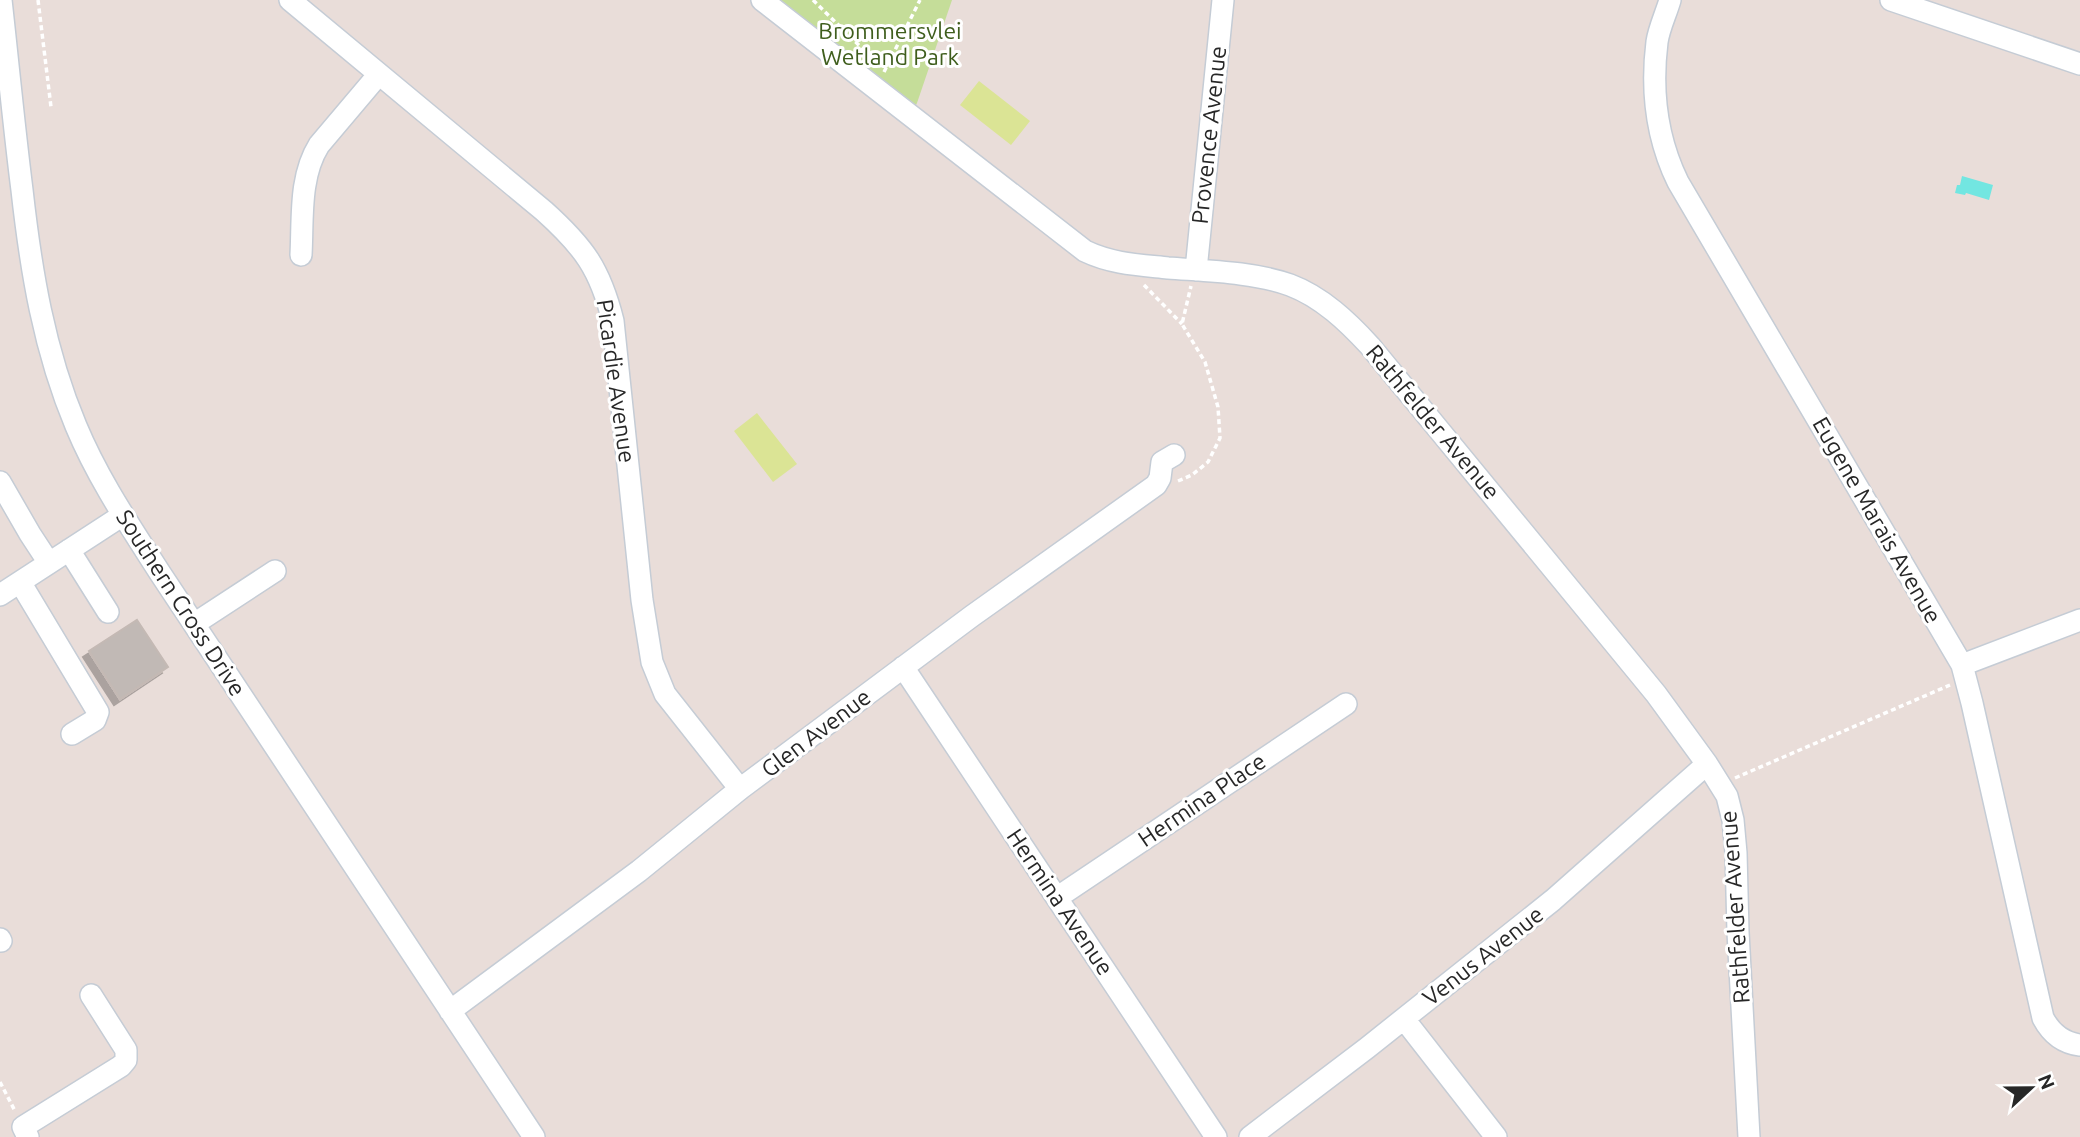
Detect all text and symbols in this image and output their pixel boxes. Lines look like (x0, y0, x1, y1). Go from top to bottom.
park label: Brommersvlei Wetland Park (818, 18, 962, 69)
street label: Provence Avenue (1187, 45, 1230, 225)
street label: Picardie Avenue (593, 298, 640, 464)
street label: Rathfelder Avenue (1362, 340, 1505, 504)
street label: Eugene Marais Avenue (1808, 412, 1947, 627)
street label: Southern Cross Drive (112, 505, 251, 700)
street label: Glen Avenue (756, 684, 875, 782)
street label: Hermina Place (1133, 748, 1270, 851)
street label: Rathfelder Avenue (1715, 810, 1754, 1004)
street label: Hermina Avenue (1002, 824, 1118, 979)
street label: Venus Avenue (1418, 901, 1548, 1010)
north arrow (1996, 1053, 2066, 1123)
text: N (2034, 1071, 2060, 1092)

